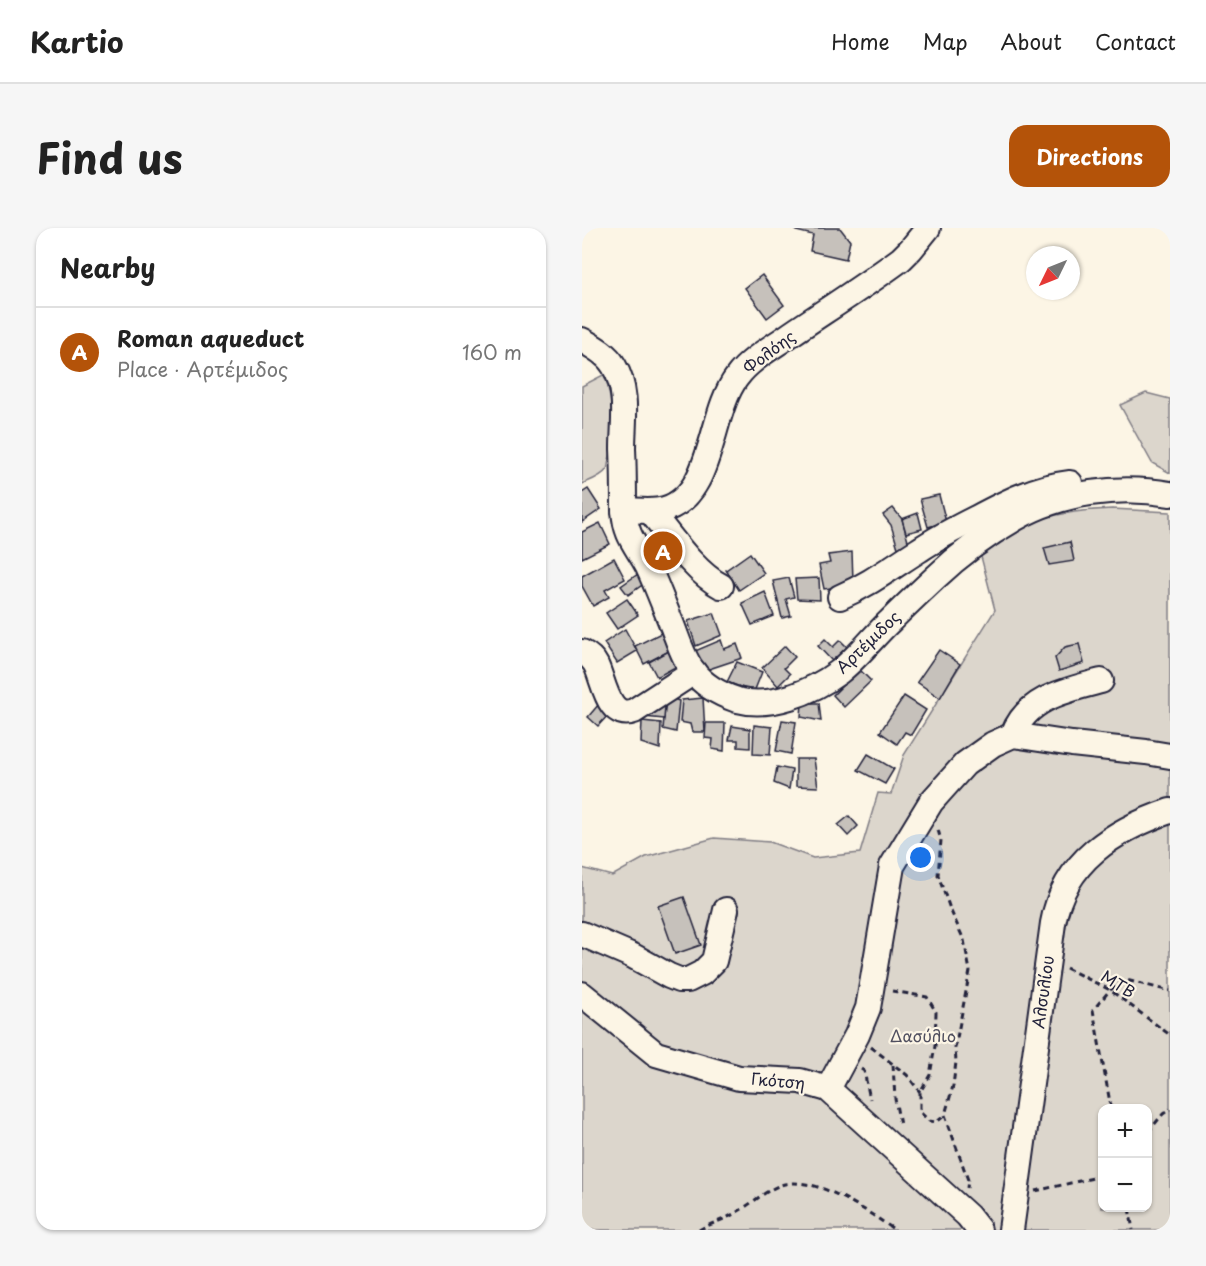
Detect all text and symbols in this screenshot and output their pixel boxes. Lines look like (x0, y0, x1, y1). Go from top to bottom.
text: Kartio (30, 20, 124, 63)
text: Home (831, 25, 890, 57)
text: Map (923, 25, 968, 57)
text: About (1001, 25, 1062, 57)
text: Contact (1095, 25, 1176, 57)
text: Find us (36, 125, 183, 188)
button: Directions (1009, 125, 1170, 187)
north arrow (1026, 246, 1080, 300)
text: Nearby (60, 248, 155, 287)
text: Roman aqueduct (117, 321, 304, 354)
street label: Φολόης (737, 324, 800, 379)
text: A (72, 337, 87, 367)
text: 160 m (462, 337, 522, 367)
text: Place · Αρτέμιδος (117, 354, 288, 384)
pin: A (644, 528, 682, 574)
street label: Αρτέμιδος (830, 604, 905, 678)
your location (906, 843, 935, 872)
street label: Αλσυλίου (1025, 954, 1059, 1030)
street label: MTB (1097, 963, 1140, 1003)
park label: Δασύλιο (890, 1023, 956, 1047)
street label: Γκότση (750, 1066, 806, 1094)
map controls (1098, 1104, 1152, 1212)
button: + (1098, 1104, 1152, 1158)
button: − (1098, 1158, 1152, 1212)

